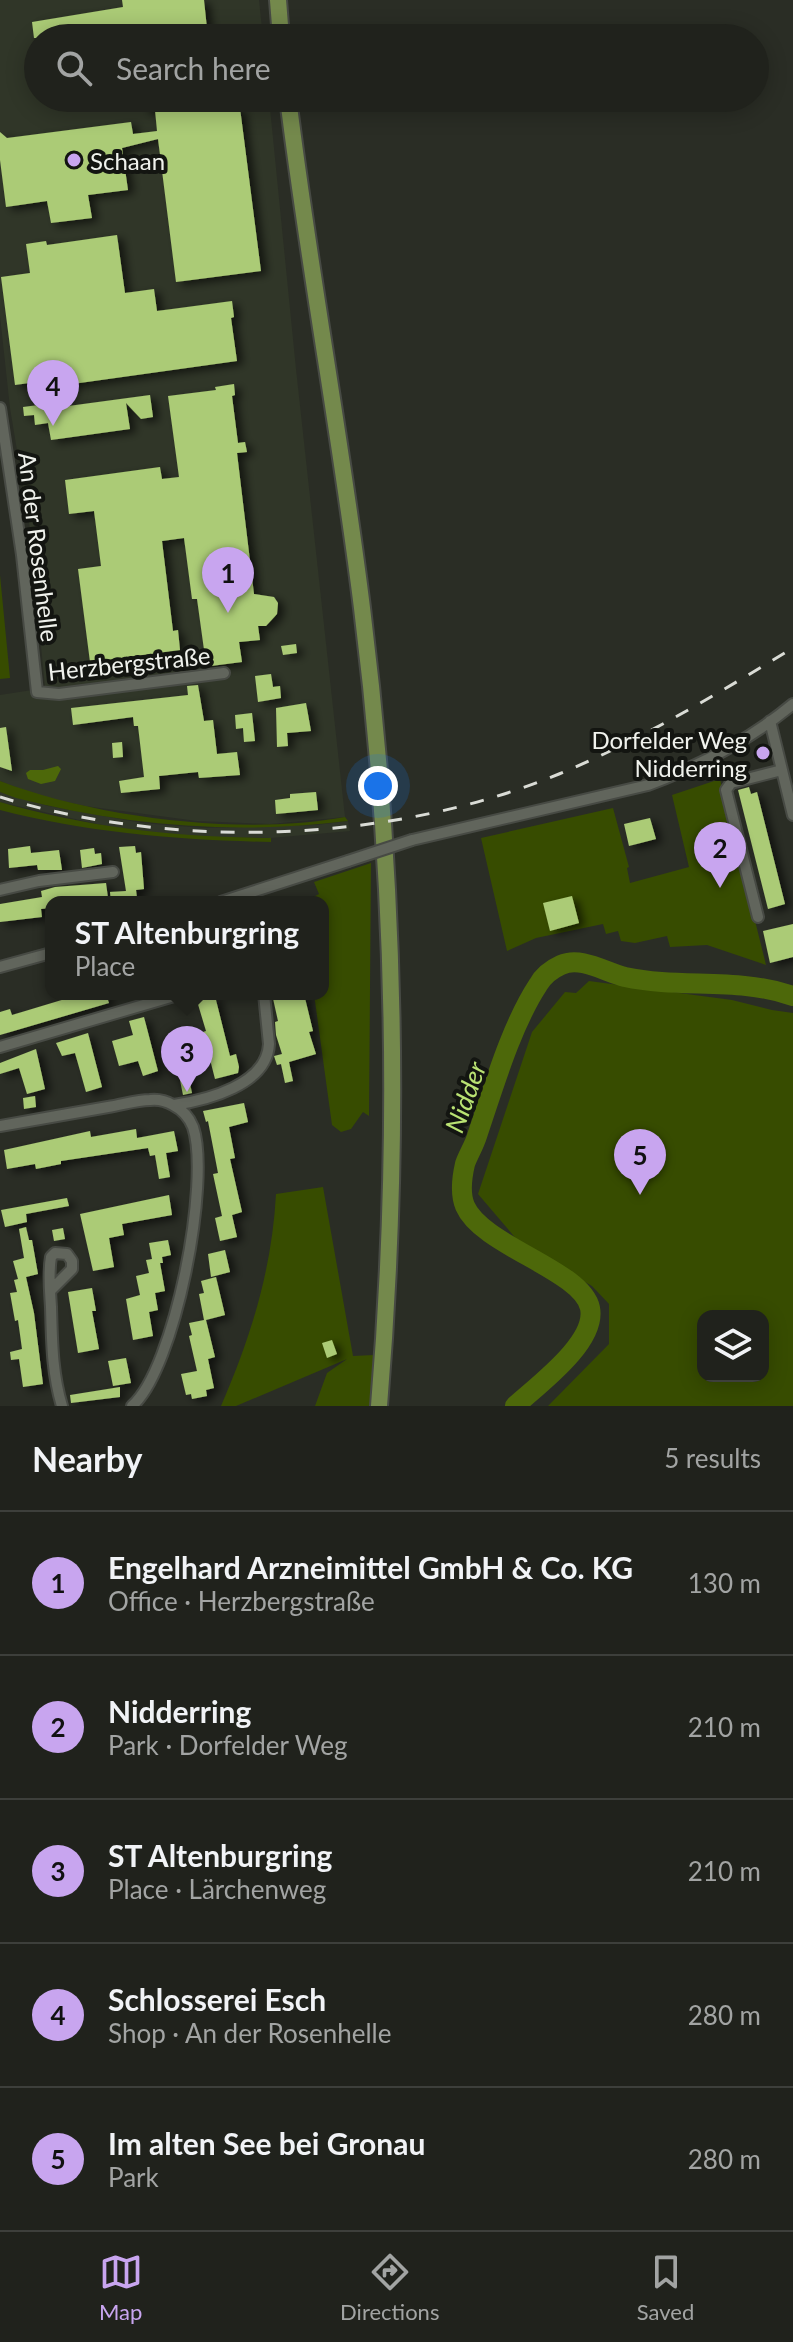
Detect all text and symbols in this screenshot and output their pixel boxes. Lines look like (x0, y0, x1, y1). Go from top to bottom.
search box (24, 24, 769, 112)
icon: search (52, 46, 96, 90)
text: Search here (116, 50, 271, 86)
place label: Schaan (90, 146, 165, 175)
marker: Schaan (65, 151, 83, 169)
pin: 4 (27, 360, 79, 426)
street label: An der Rosenhelle (13, 451, 65, 643)
pin: 1 (202, 547, 254, 613)
street label: Herzbergstraße (46, 640, 212, 686)
place label: Dorfelder Weg Nidderring (591, 725, 747, 782)
marker: Dorfelder Weg Nidderring (754, 744, 772, 762)
your location (358, 766, 398, 806)
pin: 2 (694, 822, 746, 888)
popup (45, 896, 329, 1000)
text: ST Altenburgring (75, 914, 299, 950)
text: Place (75, 950, 135, 982)
pin: 3 (161, 1026, 213, 1092)
water label: Nidder (437, 1056, 493, 1137)
pin: 5 (614, 1129, 666, 1195)
map controls (697, 1310, 769, 1382)
button: layers (697, 1310, 769, 1382)
text: Nearby (32, 1438, 143, 1479)
text: 5 results (664, 1442, 761, 1474)
text: Engelhard Arzneimittel GmbH & Co. KG (108, 1549, 633, 1585)
text: 1 (50, 1567, 66, 1599)
text: 130 m (688, 1567, 761, 1599)
text: Office · Herzbergstraße (108, 1585, 375, 1617)
text: Nidderring (108, 1693, 251, 1729)
text: 2 (50, 1711, 66, 1743)
text: 210 m (688, 1711, 761, 1743)
text: Park · Dorfelder Weg (108, 1729, 347, 1761)
text: ST Altenburgring (108, 1837, 332, 1873)
text: 3 (50, 1855, 66, 1887)
text: 210 m (688, 1855, 761, 1887)
text: Place · Lärchenweg (108, 1873, 326, 1905)
text: Schlosserei Esch (108, 1981, 326, 2017)
text: 4 (50, 1999, 66, 2031)
text: 280 m (688, 1999, 761, 2031)
text: Shop · An der Rosenhelle (108, 2017, 391, 2049)
text: Im alten See bei Gronau (108, 2125, 425, 2161)
text: 5 (50, 2143, 66, 2175)
text: 280 m (688, 2143, 761, 2175)
text: Park (108, 2161, 159, 2193)
tab: Map (99, 2250, 143, 2325)
tab: Directions (340, 2250, 439, 2325)
tab: Saved (637, 2250, 694, 2325)

